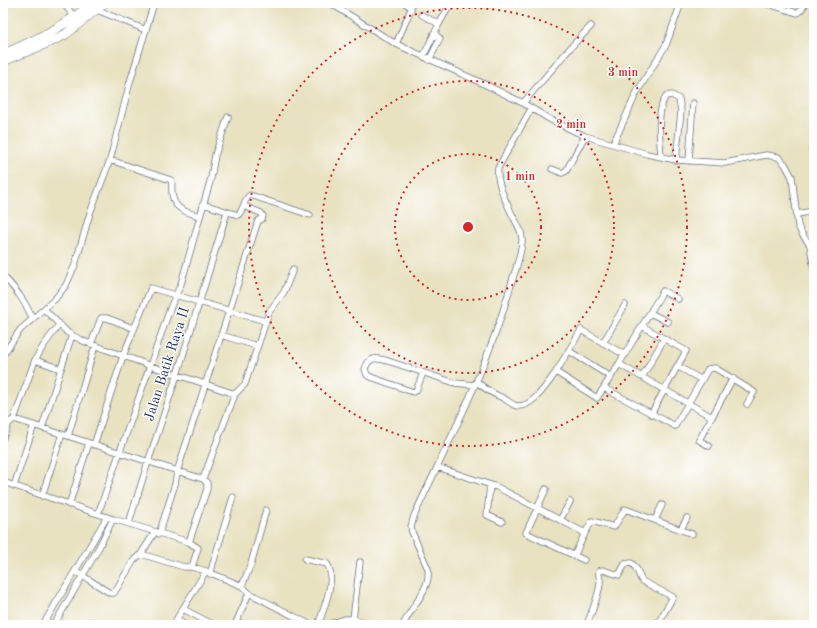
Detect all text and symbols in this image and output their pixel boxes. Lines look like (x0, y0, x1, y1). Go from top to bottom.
text: 3 min (608, 67, 638, 79)
text: 2 min (556, 119, 586, 131)
text: 1 min (505, 171, 535, 183)
centre of rings (461, 220, 475, 234)
street label: Jalan Batik Raya II (142, 305, 192, 423)

